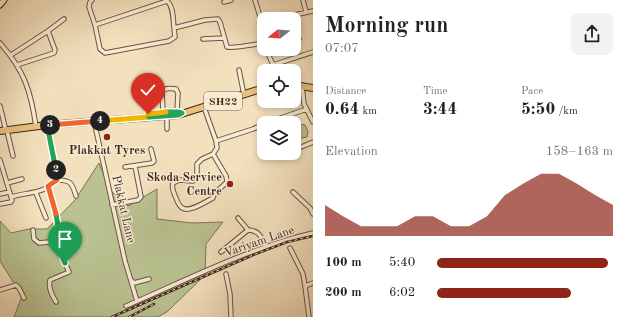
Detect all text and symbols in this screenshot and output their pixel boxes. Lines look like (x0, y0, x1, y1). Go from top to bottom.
north arrow (257, 12, 301, 56)
map controls (257, 12, 301, 160)
button: share (571, 13, 613, 55)
text: Morning run (325, 15, 448, 37)
text: 07:07 (325, 42, 359, 55)
button: locate (257, 64, 301, 108)
pin (131, 73, 165, 114)
icon: check (137, 79, 159, 101)
text: Distance (325, 86, 366, 97)
text: Time (423, 86, 448, 97)
text: Pace (521, 86, 543, 97)
road number: SH22 (204, 92, 242, 110)
text: 0.64 (325, 101, 359, 118)
text: 3:44 (423, 101, 457, 118)
text: 5:50 (521, 101, 555, 118)
text: km (359, 106, 377, 117)
text: /km (555, 106, 578, 117)
pin: 4 (90, 111, 110, 131)
pin: 3 (40, 115, 60, 135)
text: 4 (97, 115, 103, 126)
button: layers (257, 116, 301, 160)
text: 3 (47, 119, 53, 130)
marker: Plakkat Tyres (102, 132, 112, 142)
place label: Plakkat Tyres (69, 145, 145, 157)
text: Elevation (325, 145, 378, 158)
text: 158–163 m (546, 145, 613, 158)
pin: 2 (46, 160, 66, 180)
text: 2 (53, 164, 59, 175)
place label: Skoda Service Centre (146, 172, 222, 198)
street label: Plakkat Lane (109, 174, 137, 245)
marker: Skoda Service Centre (225, 179, 235, 189)
pin (48, 222, 82, 263)
street label: Variyam Lane (223, 224, 296, 260)
icon: arrive (54, 228, 76, 250)
text: 100 m (325, 256, 362, 269)
text: 5:40 (389, 256, 415, 269)
text: 200 m (325, 286, 362, 299)
text: 6:02 (389, 286, 415, 299)

